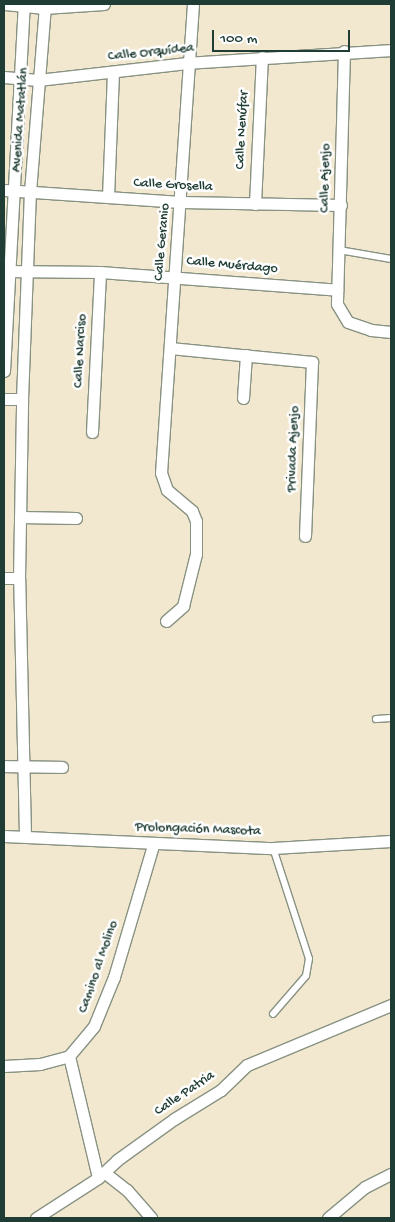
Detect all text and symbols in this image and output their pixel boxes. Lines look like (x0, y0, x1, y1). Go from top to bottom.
scale bar (215, 20, 352, 52)
text: 100 m (220, 30, 257, 48)
street label: Calle Orquídea (107, 40, 195, 66)
street label: Avenida Matatlán (9, 67, 33, 173)
street label: Calle Nenúfar (233, 90, 253, 170)
street label: Calle Ajenjo (317, 143, 335, 213)
street label: Calle Grosella (133, 176, 213, 196)
street label: Calle Geranio (151, 203, 175, 281)
street label: Calle Muérdago (186, 254, 278, 278)
street label: Calle Narciso (71, 314, 91, 388)
street label: Privada Ajenjo (284, 405, 304, 493)
street label: Prolongación Mascota (135, 819, 261, 841)
street label: Camino al Molino (75, 919, 123, 1015)
street label: Calle Patria (152, 1068, 218, 1120)

